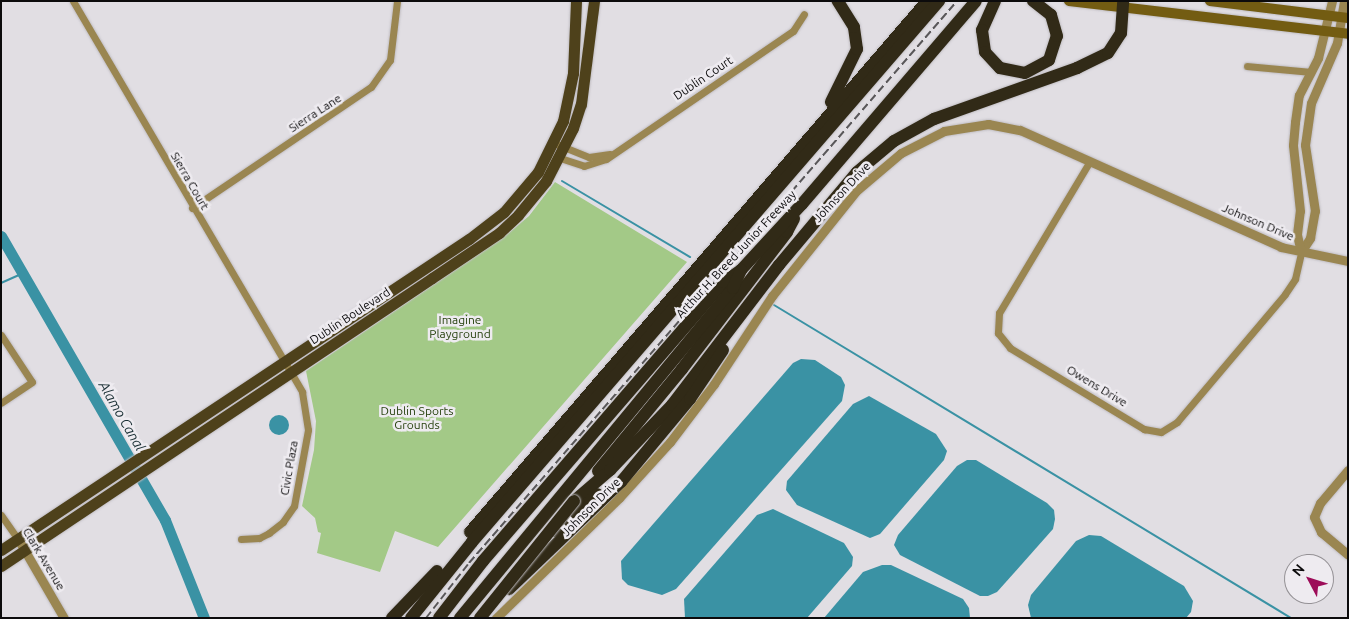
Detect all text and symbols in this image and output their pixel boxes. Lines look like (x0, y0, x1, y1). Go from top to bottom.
street label: Dublin Court (671, 53, 735, 103)
street label: Sierra Lane (286, 91, 344, 135)
street label: Sierra Court (168, 150, 212, 212)
street label: Johnson Drive (811, 159, 873, 225)
street label: Arthur H. Breed Junior Freeway (673, 187, 799, 321)
street label: Johnson Drive (1220, 200, 1296, 244)
street label: Dublin Boulevard (307, 285, 393, 347)
park label: Imagine Playground (429, 313, 491, 341)
street label: Owens Drive (1064, 362, 1130, 410)
water label: Alamo Canal (95, 378, 149, 454)
park label: Dublin Sports Grounds (381, 404, 453, 432)
street label: Civic Plaza (277, 439, 301, 497)
street label: Johnson Drive (559, 475, 623, 539)
street label: Clark Avenue (20, 525, 68, 593)
north arrow (1284, 554, 1334, 604)
text: N (1289, 561, 1308, 579)

